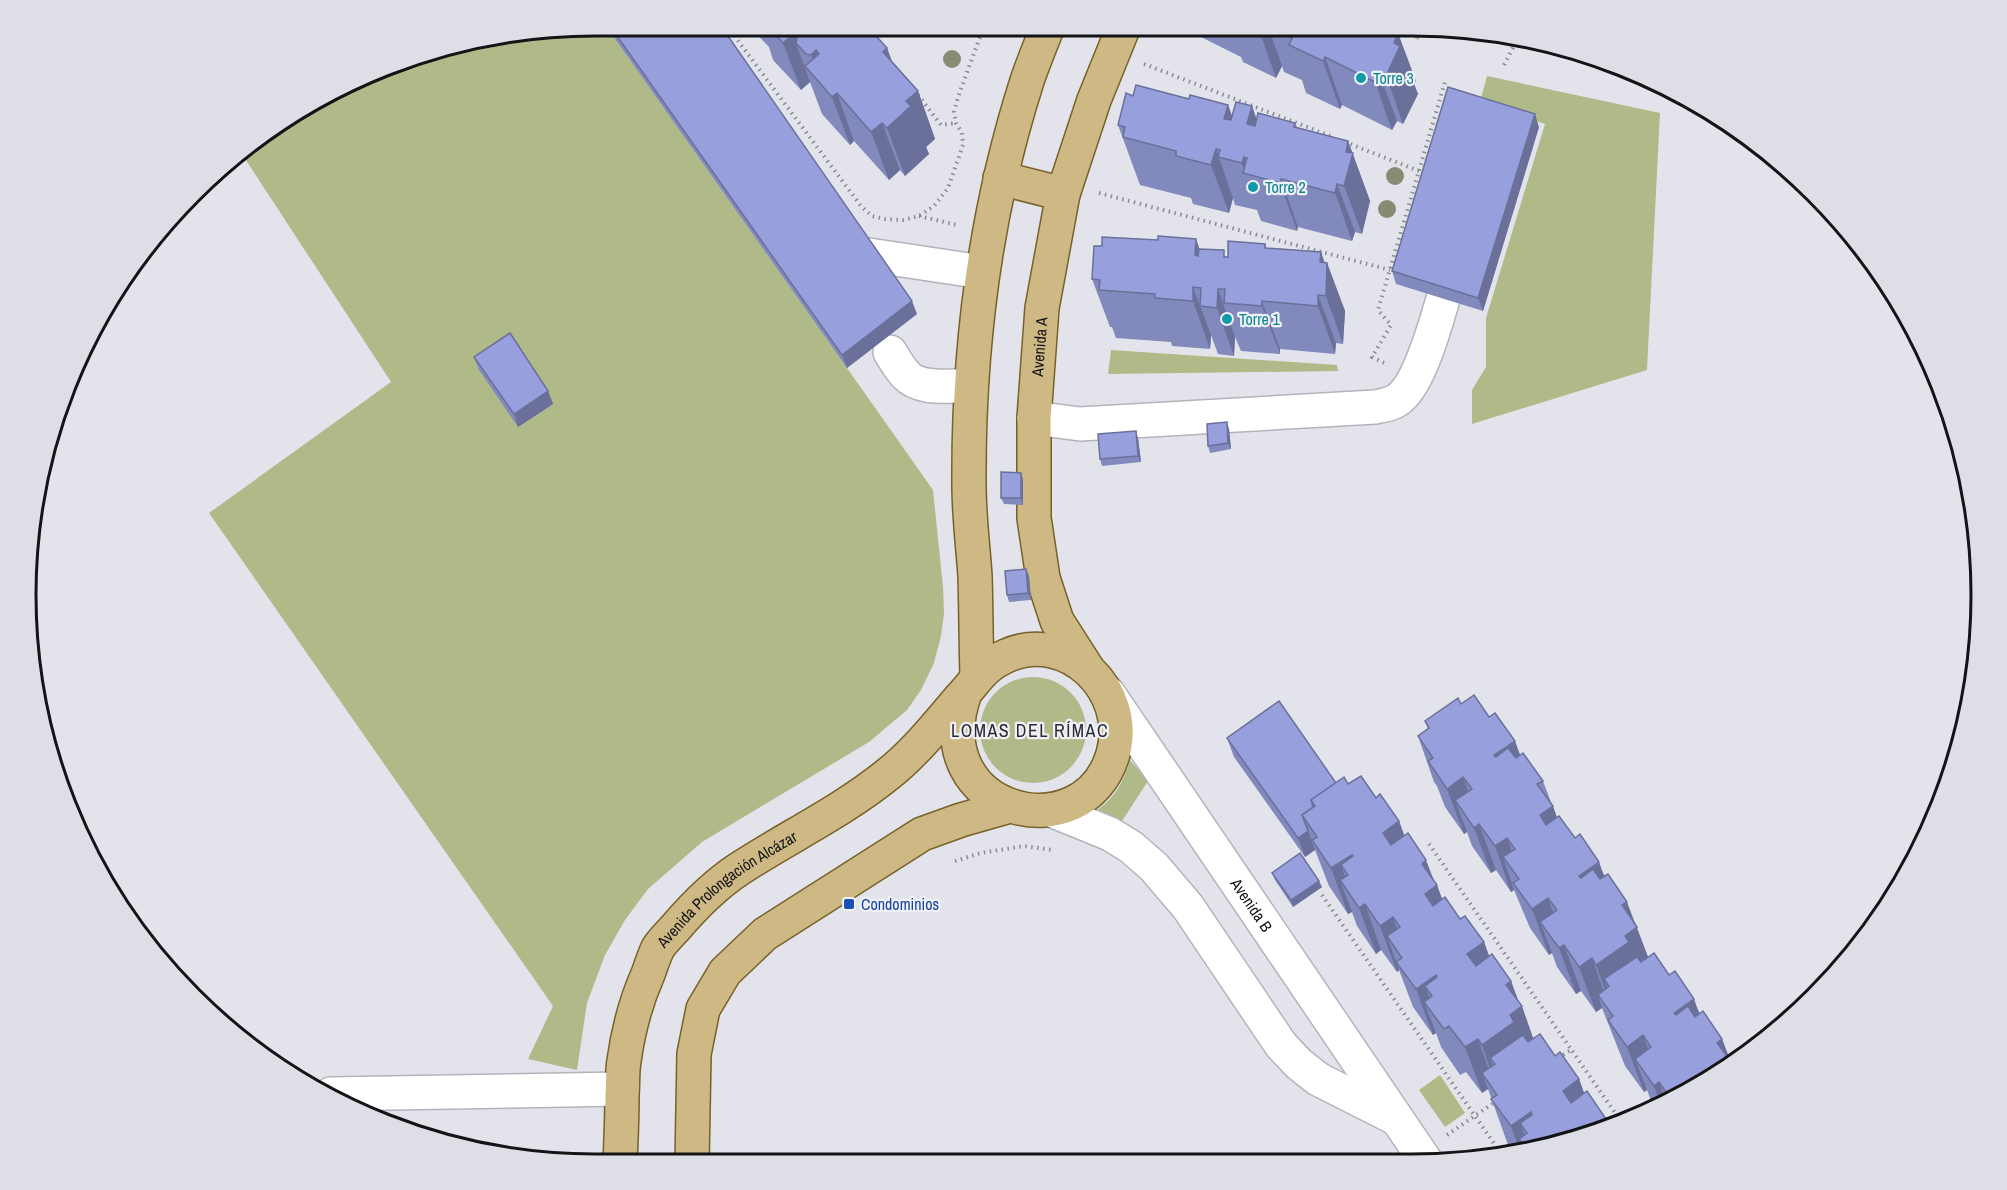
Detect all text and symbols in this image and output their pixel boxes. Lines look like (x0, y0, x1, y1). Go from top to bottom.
place label: Torre 3 (1373, 67, 1414, 89)
marker: Torre 3 (1354, 71, 1368, 85)
place label: Torre 2 (1265, 176, 1306, 198)
marker: Torre 2 (1246, 180, 1260, 194)
place label: Torre 1 (1239, 308, 1281, 330)
marker: Torre 1 (1220, 312, 1234, 326)
street label: Avenida A (1026, 316, 1052, 378)
district label: LOMAS DEL RÍMAC (951, 718, 1109, 743)
street label: Avenida Prolongación Alcázar (651, 825, 801, 953)
street label: Avenida B (1225, 873, 1278, 936)
place label: Condominios (861, 893, 939, 915)
marker: Condominios (842, 897, 856, 911)

